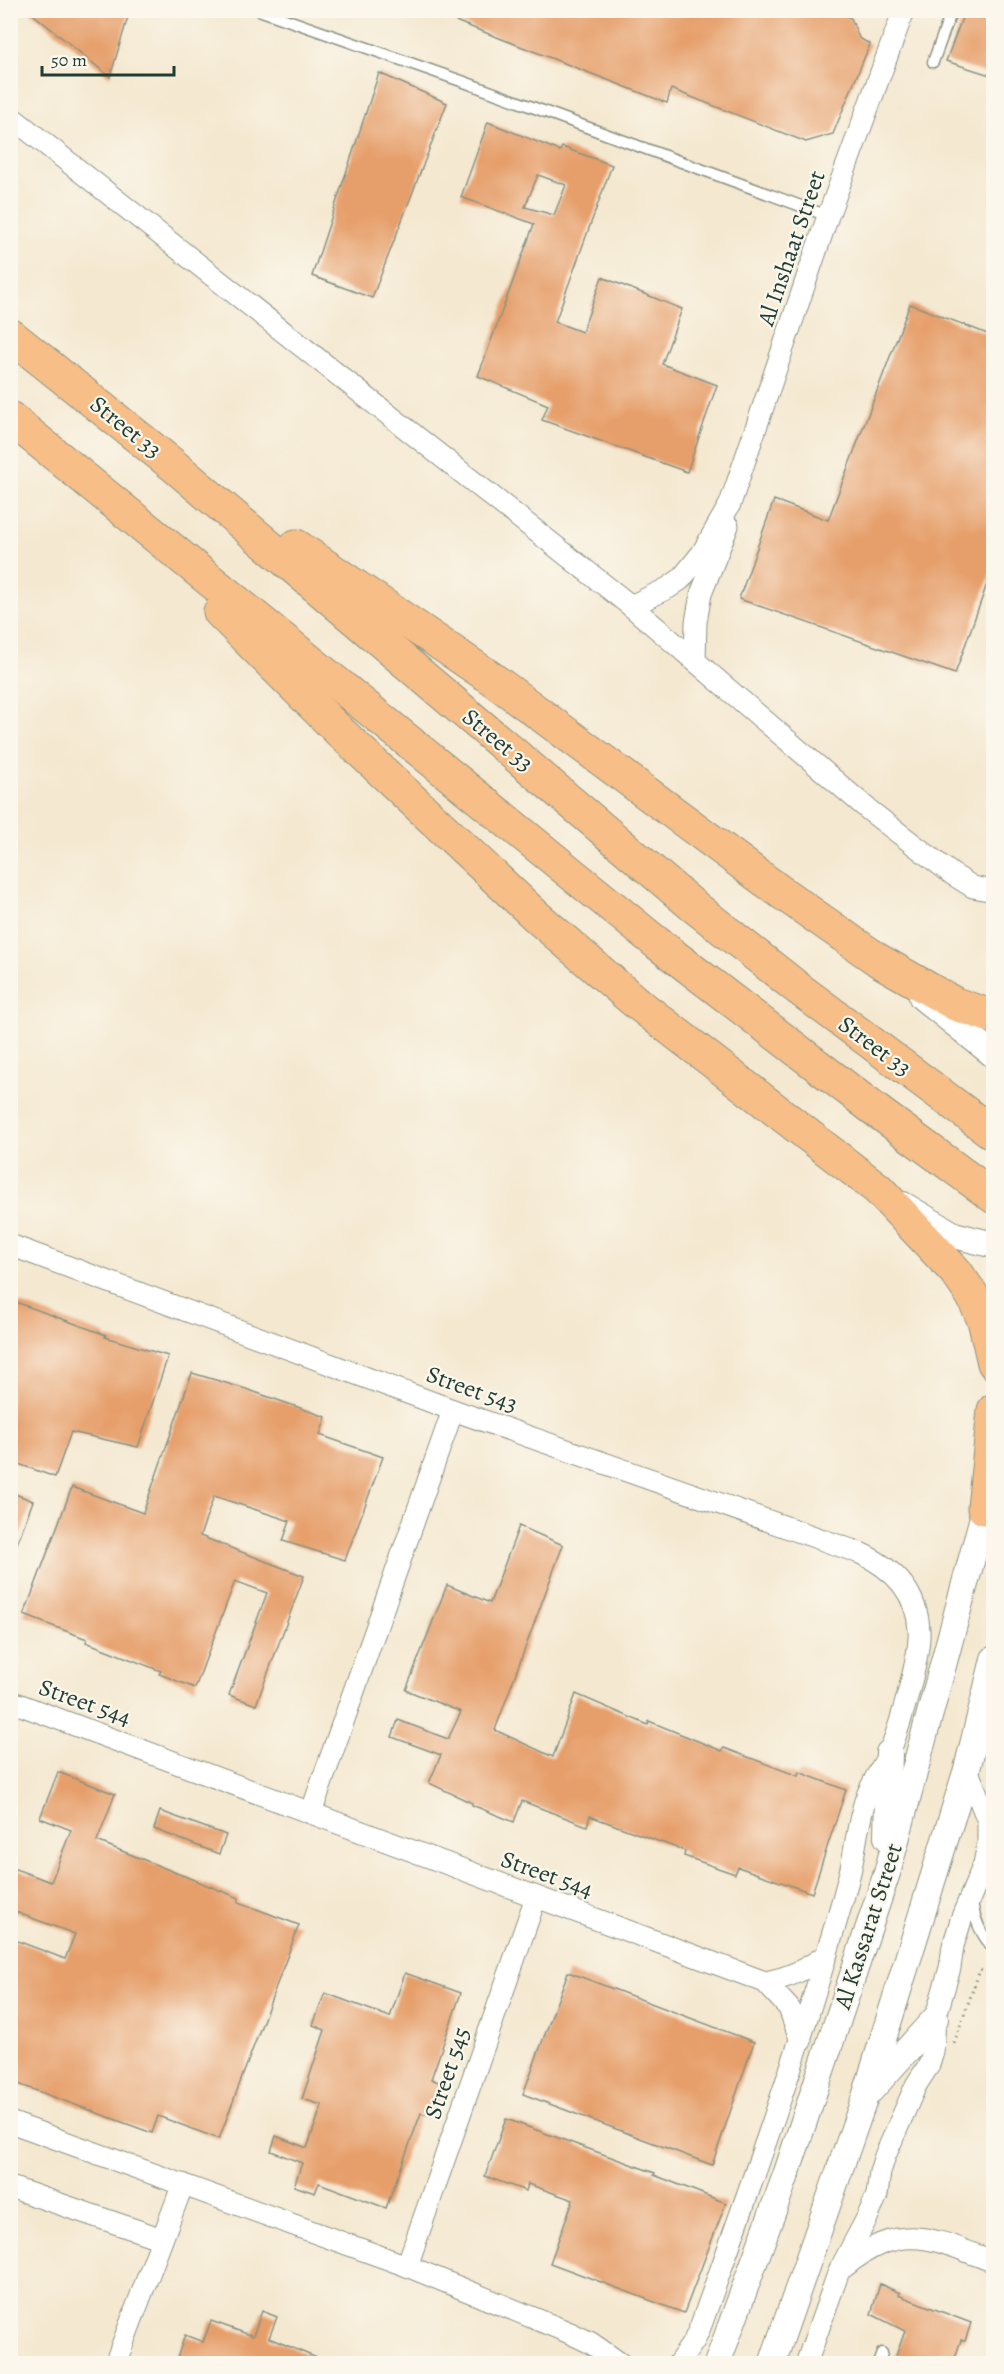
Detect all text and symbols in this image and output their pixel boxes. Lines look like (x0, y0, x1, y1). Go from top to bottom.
scale bar (42, 39, 174, 77)
text: 50 m (51, 48, 87, 72)
street label: Al Inshaat Street (749, 166, 833, 331)
street label: Street 33 (83, 388, 169, 466)
street label: Street 33 (456, 701, 540, 779)
street label: Street 33 (832, 1008, 918, 1084)
street label: Street 543 (422, 1358, 522, 1420)
street label: Street 544 (34, 1671, 136, 1733)
street label: Al Kassarat Street (826, 1839, 910, 2014)
street label: Street 544 (496, 1843, 598, 1905)
street label: Street 545 (416, 2023, 478, 2123)

